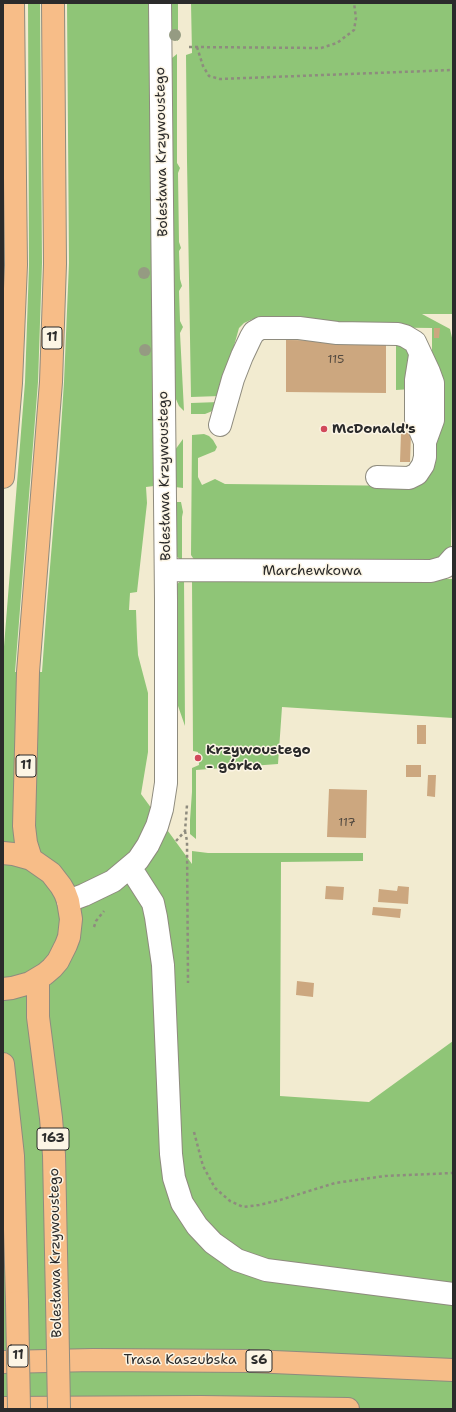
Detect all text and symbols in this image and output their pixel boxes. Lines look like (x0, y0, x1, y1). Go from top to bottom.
street label: Bolesława Krzywoustego (152, 67, 172, 237)
road number: 11 (42, 327, 62, 349)
house number: 115 (328, 353, 344, 367)
street label: Bolesława Krzywoustego (155, 391, 175, 561)
place label: McDonald's (332, 421, 416, 437)
marker: McDonald's (319, 424, 329, 434)
street label: Marchewkowa (262, 563, 362, 579)
place label: Krzywoustego - górka (206, 742, 311, 774)
marker: Krzywoustego - górka (193, 753, 203, 763)
road number: 11 (16, 755, 36, 777)
house number: 117 (338, 816, 356, 830)
road number: 163 (37, 1128, 69, 1150)
street label: Bolesława Krzywoustego (46, 1168, 66, 1338)
road number: 11 (8, 1345, 28, 1367)
road number: S6 (246, 1350, 272, 1372)
street label: Trasa Kaszubska (123, 1352, 237, 1368)

